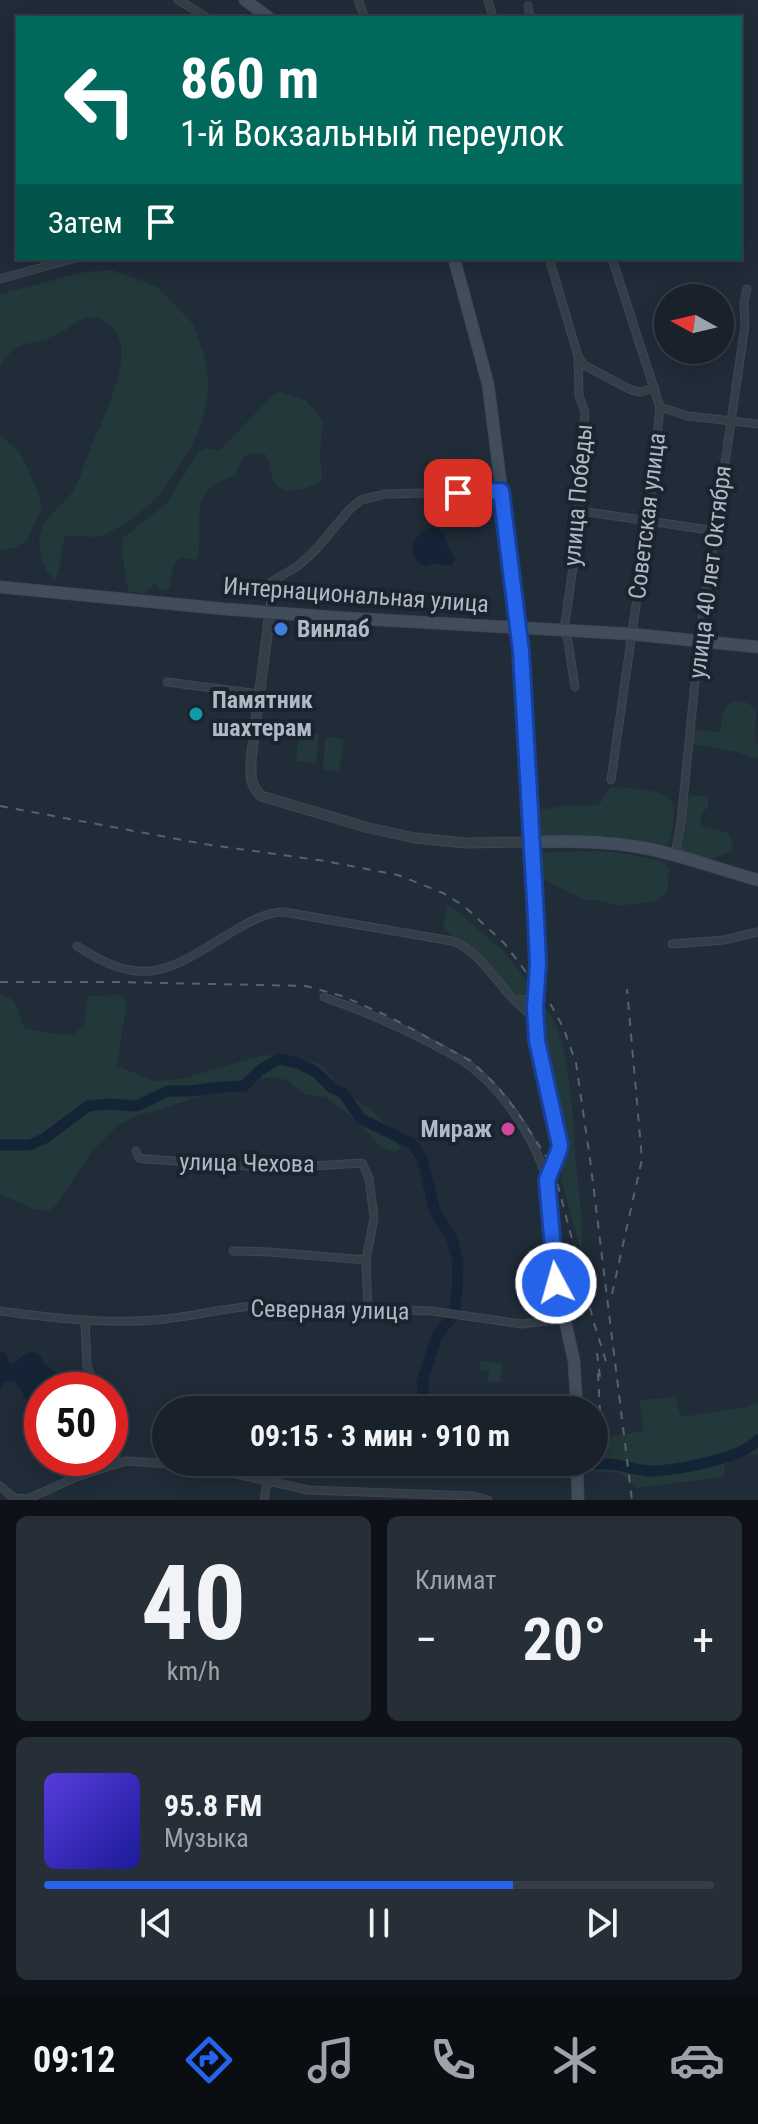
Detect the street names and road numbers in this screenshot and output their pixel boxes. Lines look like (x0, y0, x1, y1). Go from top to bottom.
street label: улица Победы (558, 423, 598, 567)
street label: Советская улица (623, 431, 671, 601)
street label: улица 40 лет Октября (683, 464, 737, 680)
street label: Интернациональная улица (222, 572, 490, 618)
street label: улица Чехова (179, 1148, 315, 1178)
street label: Северная улица (250, 1295, 410, 1325)

